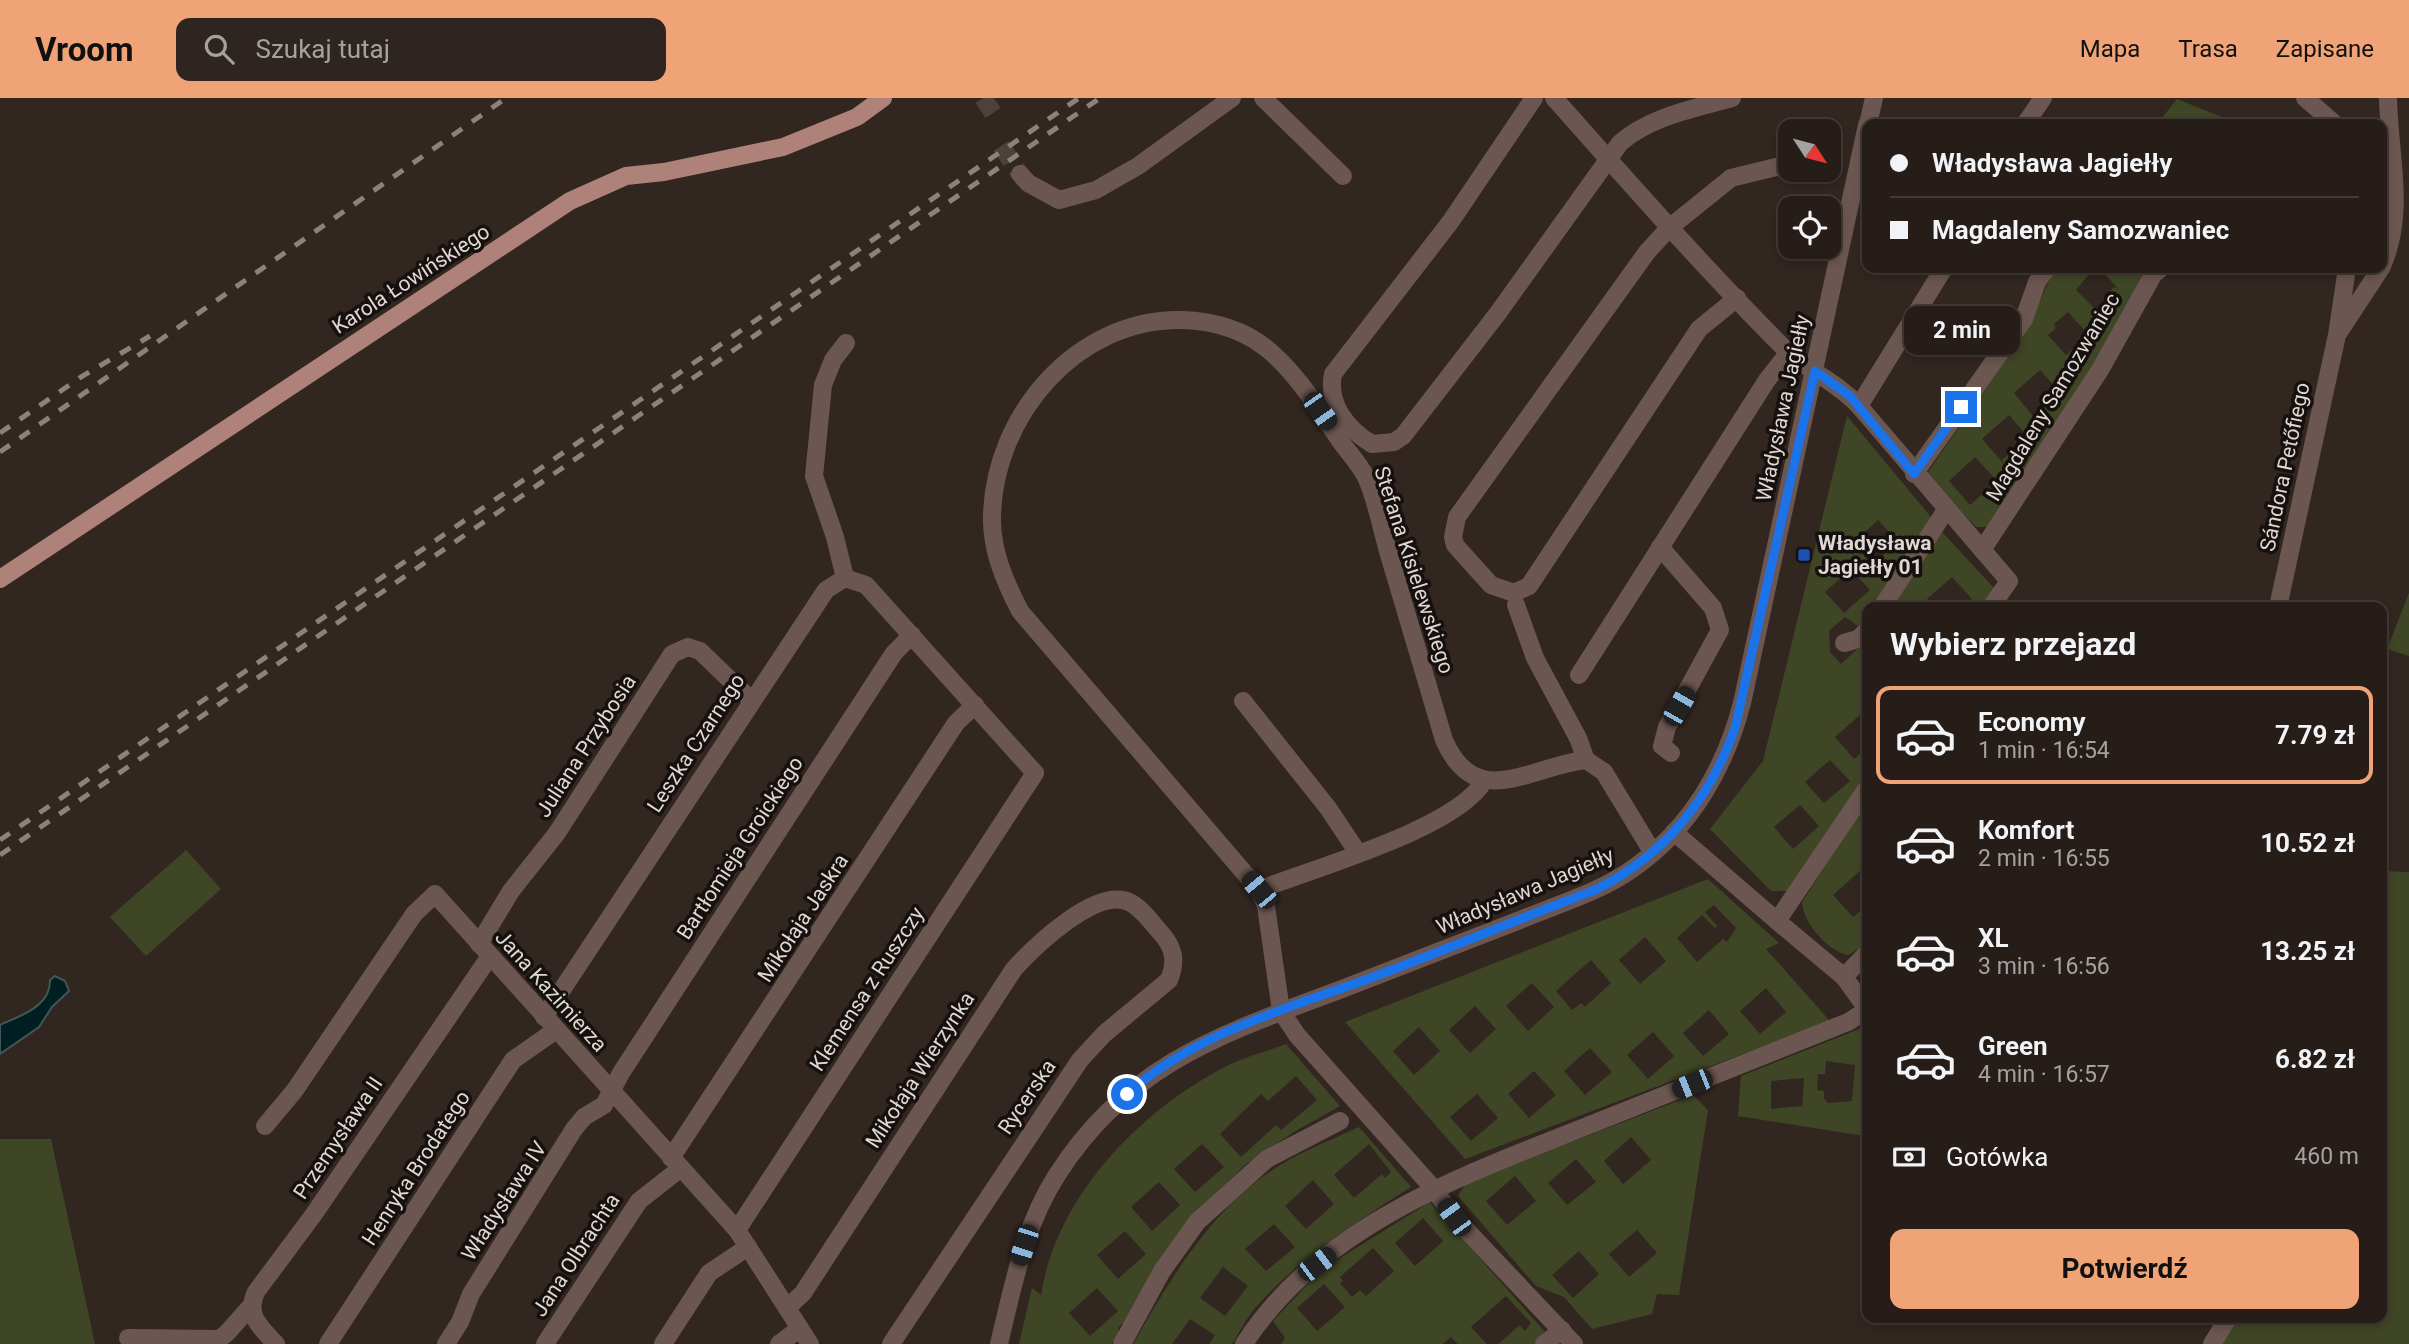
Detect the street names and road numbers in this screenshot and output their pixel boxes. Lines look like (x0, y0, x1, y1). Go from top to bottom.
street label: Karola Łowińskiego (328, 219, 494, 339)
street label: Magdaleny Samozwaniec (1981, 289, 2125, 505)
street label: Władysława Jagiełły (1751, 312, 1815, 504)
street label: Sándora Petőfiego (2255, 380, 2315, 554)
street label: Stefana Kisielewskiego (1369, 463, 1459, 677)
street label: Leszka Czarnego (642, 669, 750, 817)
street label: Juliana Przybosia (531, 670, 641, 822)
street label: Bartłomieja Groickiego (672, 752, 808, 944)
street label: Władysława Jagiełły (1433, 843, 1617, 939)
street label: Mikołaja Jaskra (753, 850, 853, 986)
street label: Klemensa z Ruszczy (805, 902, 929, 1075)
street label: Jana Kazimierza (490, 925, 612, 1057)
street label: Mikołaja Wierzynka (861, 988, 979, 1152)
street label: Rycerska (993, 1055, 1061, 1139)
street label: Przemysława II (288, 1072, 388, 1204)
street label: Henryka Brodatego (357, 1086, 475, 1250)
street label: Władysława IV (457, 1137, 552, 1265)
street label: Jana Olbrachta (527, 1189, 625, 1321)

